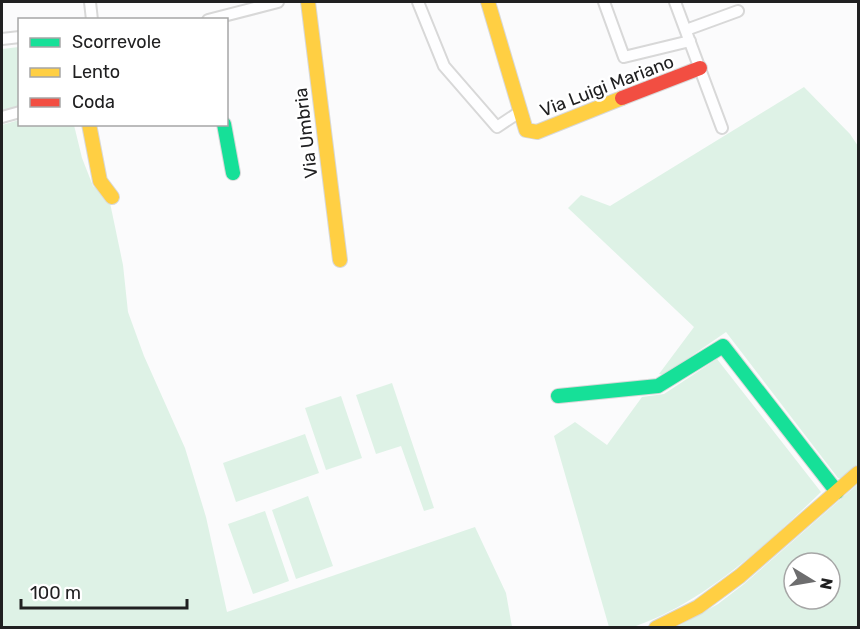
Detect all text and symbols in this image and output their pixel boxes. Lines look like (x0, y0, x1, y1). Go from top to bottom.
legend (18, 18, 228, 126)
text: Scorrevole (72, 31, 161, 53)
street label: Via Luigi Mariano (537, 50, 677, 122)
text: Lento (72, 61, 120, 83)
street label: Via Umbria (290, 87, 322, 179)
text: Coda (72, 91, 115, 113)
north arrow (782, 551, 842, 611)
scale bar (21, 572, 188, 610)
text: N (816, 576, 837, 591)
text: 100 m (30, 582, 81, 604)

